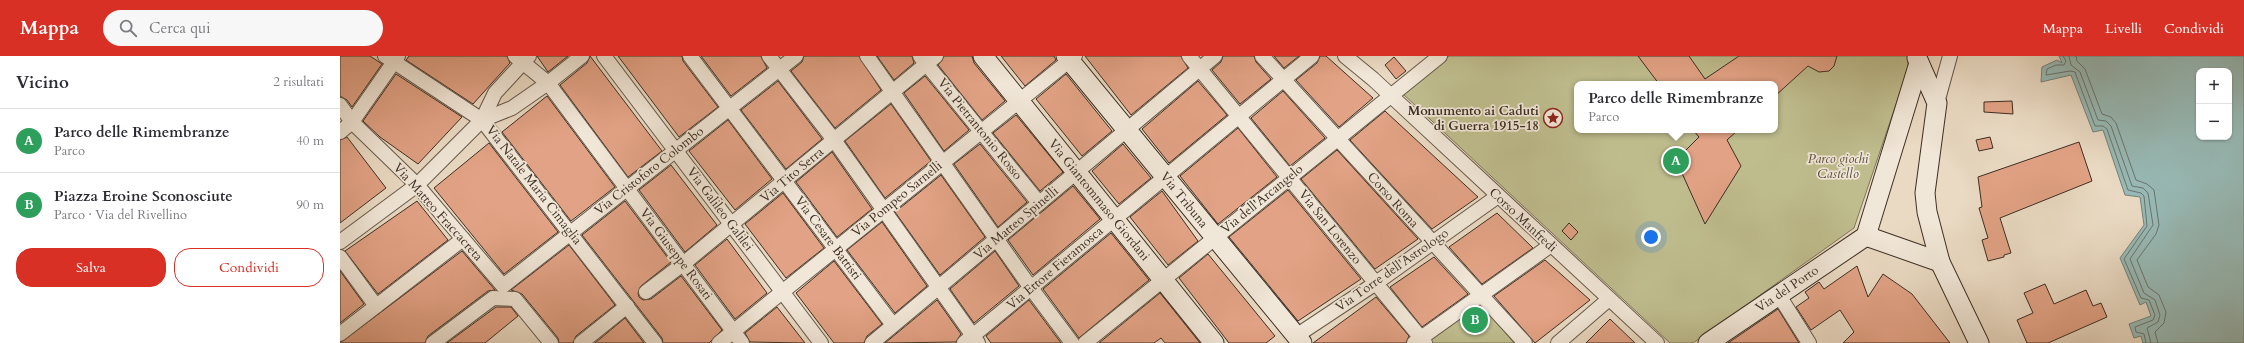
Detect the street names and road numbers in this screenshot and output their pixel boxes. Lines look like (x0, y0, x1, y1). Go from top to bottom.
street label: Via Pietrantonio Rosso (933, 74, 1027, 184)
street label: Via Natale Maria Cimaglia (482, 122, 587, 249)
street label: Via Cristoforo Colombo (590, 122, 708, 220)
street label: Via Giantommaso Giordani (1044, 135, 1154, 265)
street label: Via Tito Serra (756, 143, 828, 207)
street label: Via Pompeo Sarnelli (848, 157, 946, 241)
street label: Via Matteo Fraccacreta (389, 159, 487, 265)
street label: Via dell'Arcangelo (1217, 160, 1307, 238)
street label: Via Galileo Galilei (683, 163, 758, 255)
street label: Via Tribuna (1156, 168, 1212, 232)
street label: Corso Roma (1363, 168, 1423, 232)
street label: Via Matteo Spinelli (970, 182, 1062, 264)
street label: Corso Manfredi (1485, 184, 1561, 256)
street label: Via San Lorenzo (1294, 186, 1366, 268)
street label: Via Cesare Battisti (791, 192, 866, 284)
street label: Via Giuseppe Rosati (636, 204, 717, 304)
street label: Via Ettore Fieramosca (1003, 222, 1107, 314)
street label: Via Torre dell'Astrologo (1332, 224, 1452, 316)
street label: Via del Porto (1752, 261, 1822, 317)

